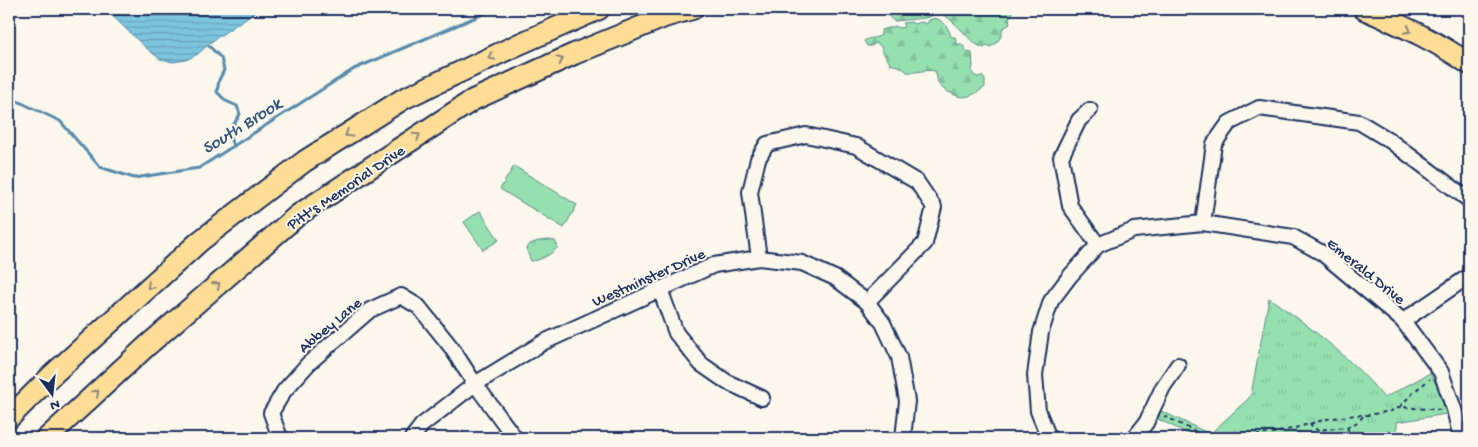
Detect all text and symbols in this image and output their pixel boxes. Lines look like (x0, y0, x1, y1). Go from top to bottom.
one-way arrow (1403, 23, 1412, 34)
one-way arrow (487, 51, 496, 61)
one-way arrow (555, 55, 564, 66)
water label: South Brook (199, 93, 288, 160)
one-way arrow (344, 128, 353, 137)
one-way arrow (412, 133, 421, 143)
street label: Pitt's Memorial Drive (283, 142, 410, 236)
street label: Emerald Drive (1322, 235, 1409, 311)
street label: Westminster Drive (590, 245, 710, 313)
one-way arrow (147, 281, 156, 290)
one-way arrow (211, 282, 220, 291)
street label: Abbey Lane (296, 294, 367, 359)
north arrow (28, 370, 78, 420)
one-way arrow (90, 390, 99, 399)
text: N (48, 395, 61, 414)

